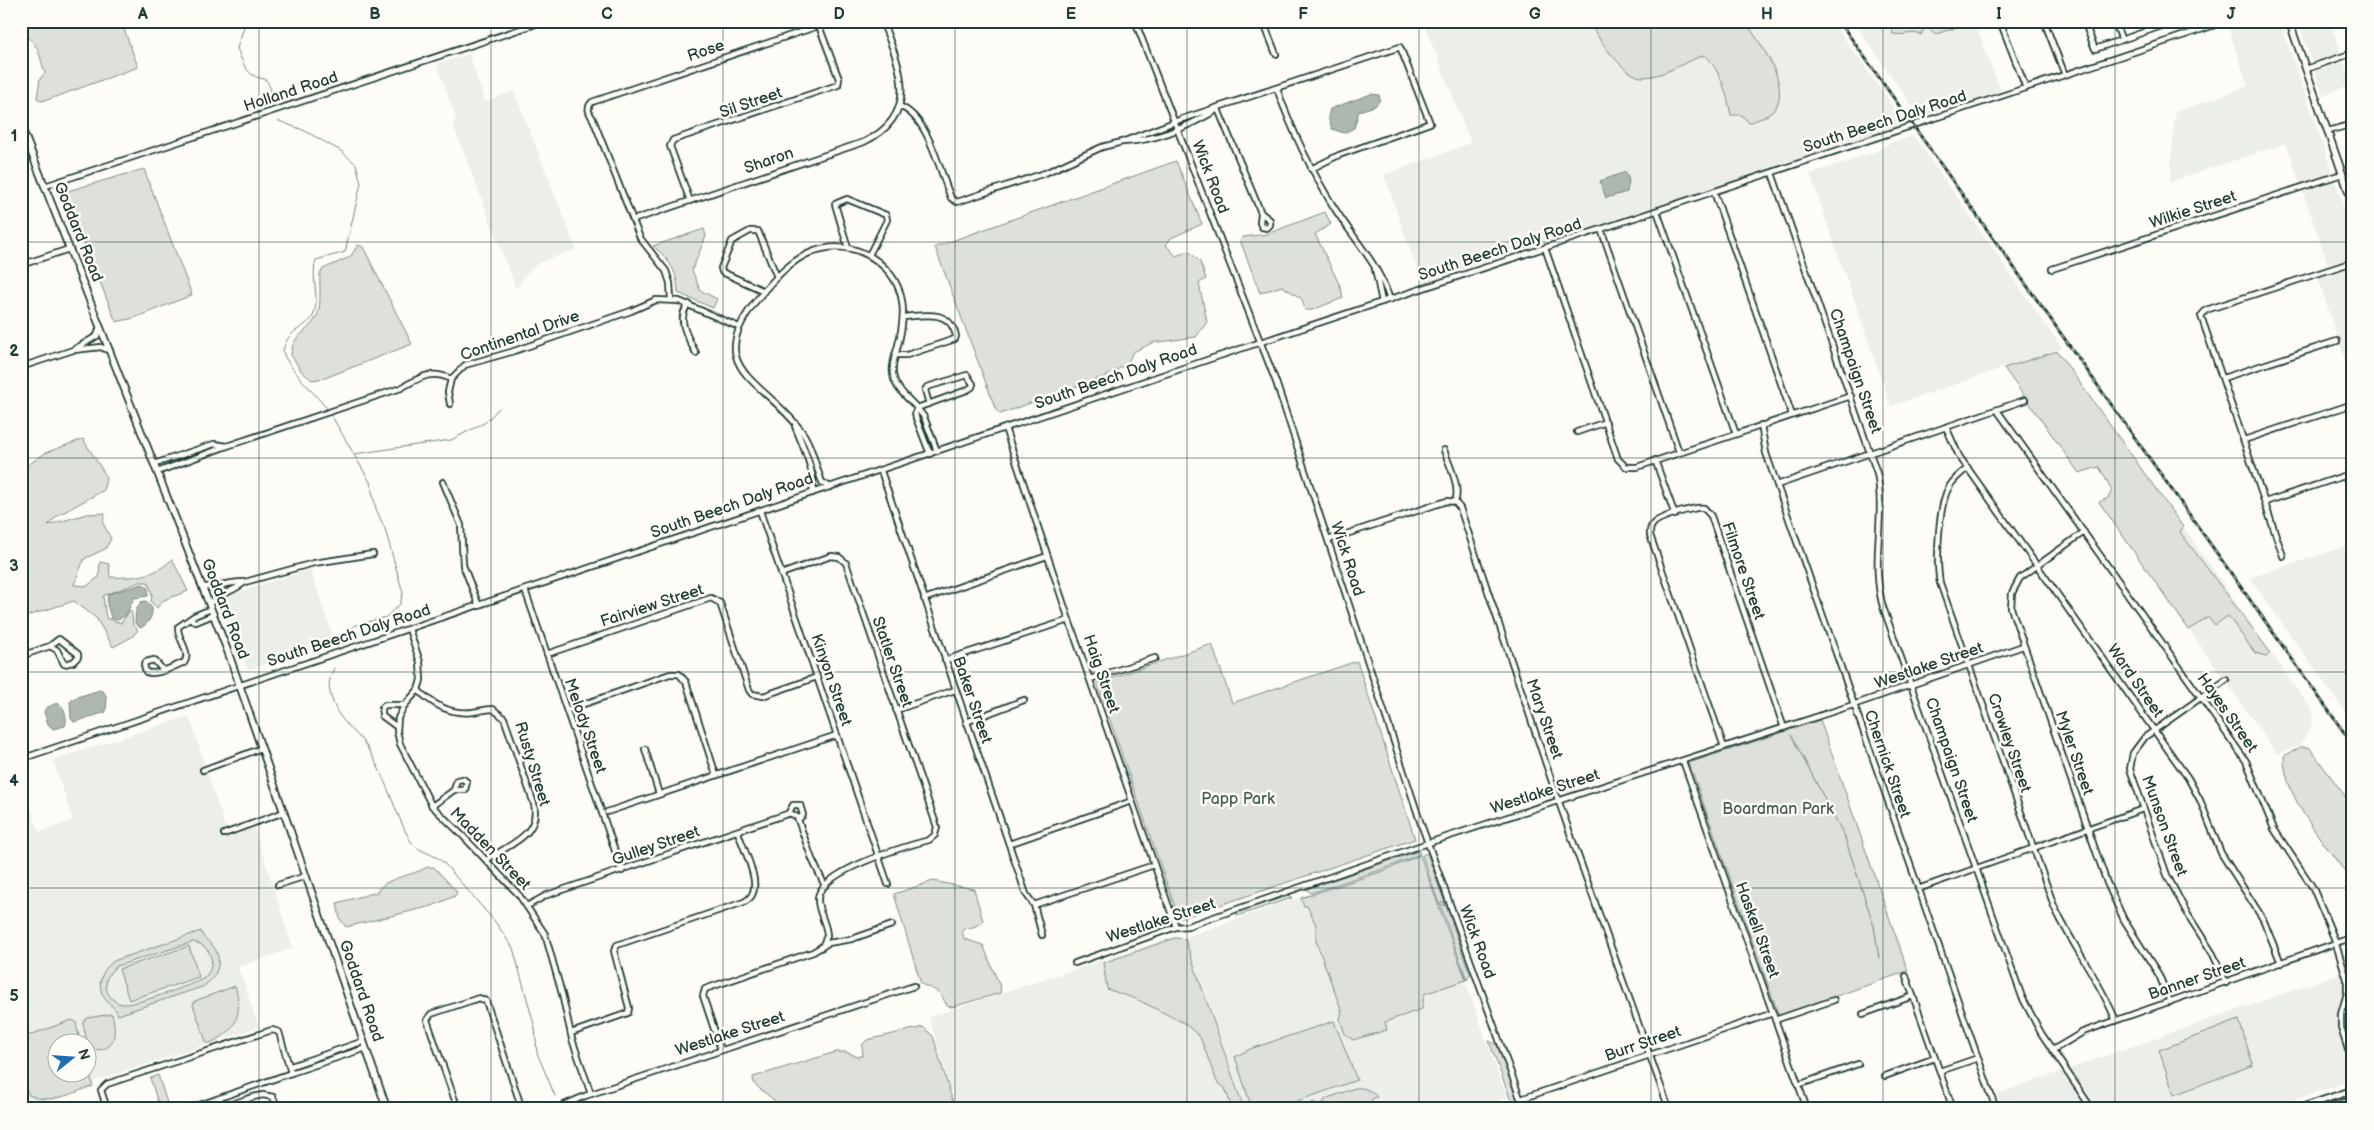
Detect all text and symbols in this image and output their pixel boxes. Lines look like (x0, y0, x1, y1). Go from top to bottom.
text: A (137, 5, 148, 24)
text: B (369, 5, 381, 24)
text: C (601, 5, 613, 24)
text: D (833, 5, 845, 24)
text: E (1066, 5, 1076, 24)
text: F (1298, 5, 1308, 24)
text: G (1529, 5, 1541, 24)
text: H (1761, 5, 1773, 24)
text: I (1996, 5, 2002, 24)
text: J (2227, 5, 2236, 24)
street label: Rose (685, 36, 727, 66)
street label: Holland Road (241, 68, 341, 116)
street label: Sil Street (717, 83, 785, 123)
street label: South Beech Daly Road (1801, 87, 1969, 157)
text: 1 (11, 127, 17, 146)
street label: Wick Road (1187, 138, 1233, 216)
street label: Sharon (742, 144, 796, 178)
street label: Goddard Road (49, 179, 107, 285)
street label: Wilkie Street (2147, 187, 2239, 233)
street label: South Beech Daly Road (1416, 215, 1584, 285)
street label: Champaign Street (1825, 306, 1885, 436)
street label: Continental Drive (458, 307, 583, 365)
street label: South Beech Daly Road (1032, 340, 1200, 414)
text: 2 (9, 342, 19, 361)
street label: South Beech Daly Road (648, 469, 816, 543)
street label: Wick Road (1326, 519, 1368, 599)
street label: Filmore Street (1717, 520, 1769, 622)
street label: Goddard Road (197, 556, 253, 662)
text: 3 (9, 557, 19, 576)
street label: Fairview Street (598, 580, 706, 632)
street label: South Beech Daly Road (265, 601, 433, 671)
street label: Statler Street (868, 614, 916, 710)
street label: Kinyon Street (806, 632, 856, 729)
street label: Haig Street (1079, 632, 1123, 716)
street label: Westlake Street (1872, 639, 1986, 693)
street label: Ward Street (2103, 641, 2167, 721)
street label: Baker Street (948, 654, 996, 746)
street label: Hayes Street (2193, 670, 2261, 756)
street label: Melody Street (560, 676, 610, 776)
street label: Mary Street (1521, 676, 1567, 762)
street label: Crowley Street (1983, 691, 2035, 795)
street label: Champaign Street (1921, 695, 1981, 825)
street label: Chernick Street (1860, 708, 1914, 820)
street label: Myler Street (2051, 708, 2097, 798)
street label: Rusty Street (510, 720, 554, 809)
street label: Westlake Street (1488, 765, 1602, 819)
text: 4 (9, 772, 19, 791)
street label: Munson Street (2137, 773, 2191, 879)
park label: Papp Park (1201, 790, 1275, 809)
park label: Boardman Park (1722, 800, 1834, 819)
street label: Madden Street (446, 804, 534, 894)
street label: Gulley Street (610, 822, 702, 870)
street label: Haskell Street (1731, 879, 1783, 981)
street label: Westlake Street (1104, 894, 1218, 948)
street label: Wick Road (1455, 903, 1499, 981)
street label: Goddard Road (335, 938, 387, 1044)
street label: Banner Street (2146, 954, 2248, 1004)
text: 5 (9, 987, 19, 1006)
street label: Westlake Street (673, 1007, 787, 1061)
street label: Burr Street (1602, 1022, 1684, 1066)
north arrow (48, 1032, 98, 1082)
text: N (74, 1047, 94, 1062)

